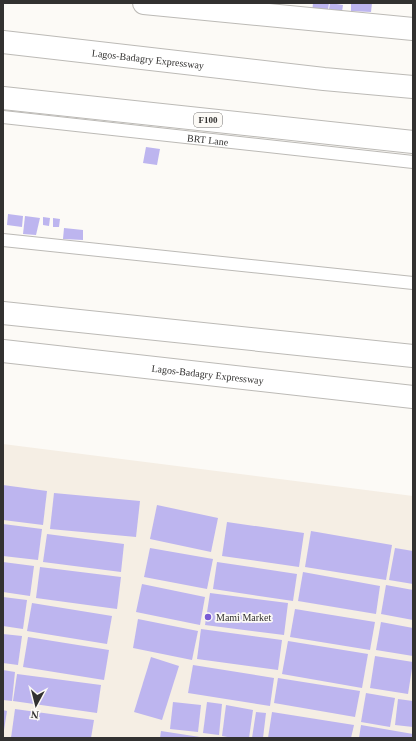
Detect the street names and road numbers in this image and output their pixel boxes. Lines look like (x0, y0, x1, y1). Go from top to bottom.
street label: Lagos-Badagry Expressway (91, 47, 205, 71)
road number: F100 (194, 113, 222, 127)
street label: BRT Lane (187, 132, 229, 147)
street label: Lagos-Badagry Expressway (151, 362, 264, 386)

